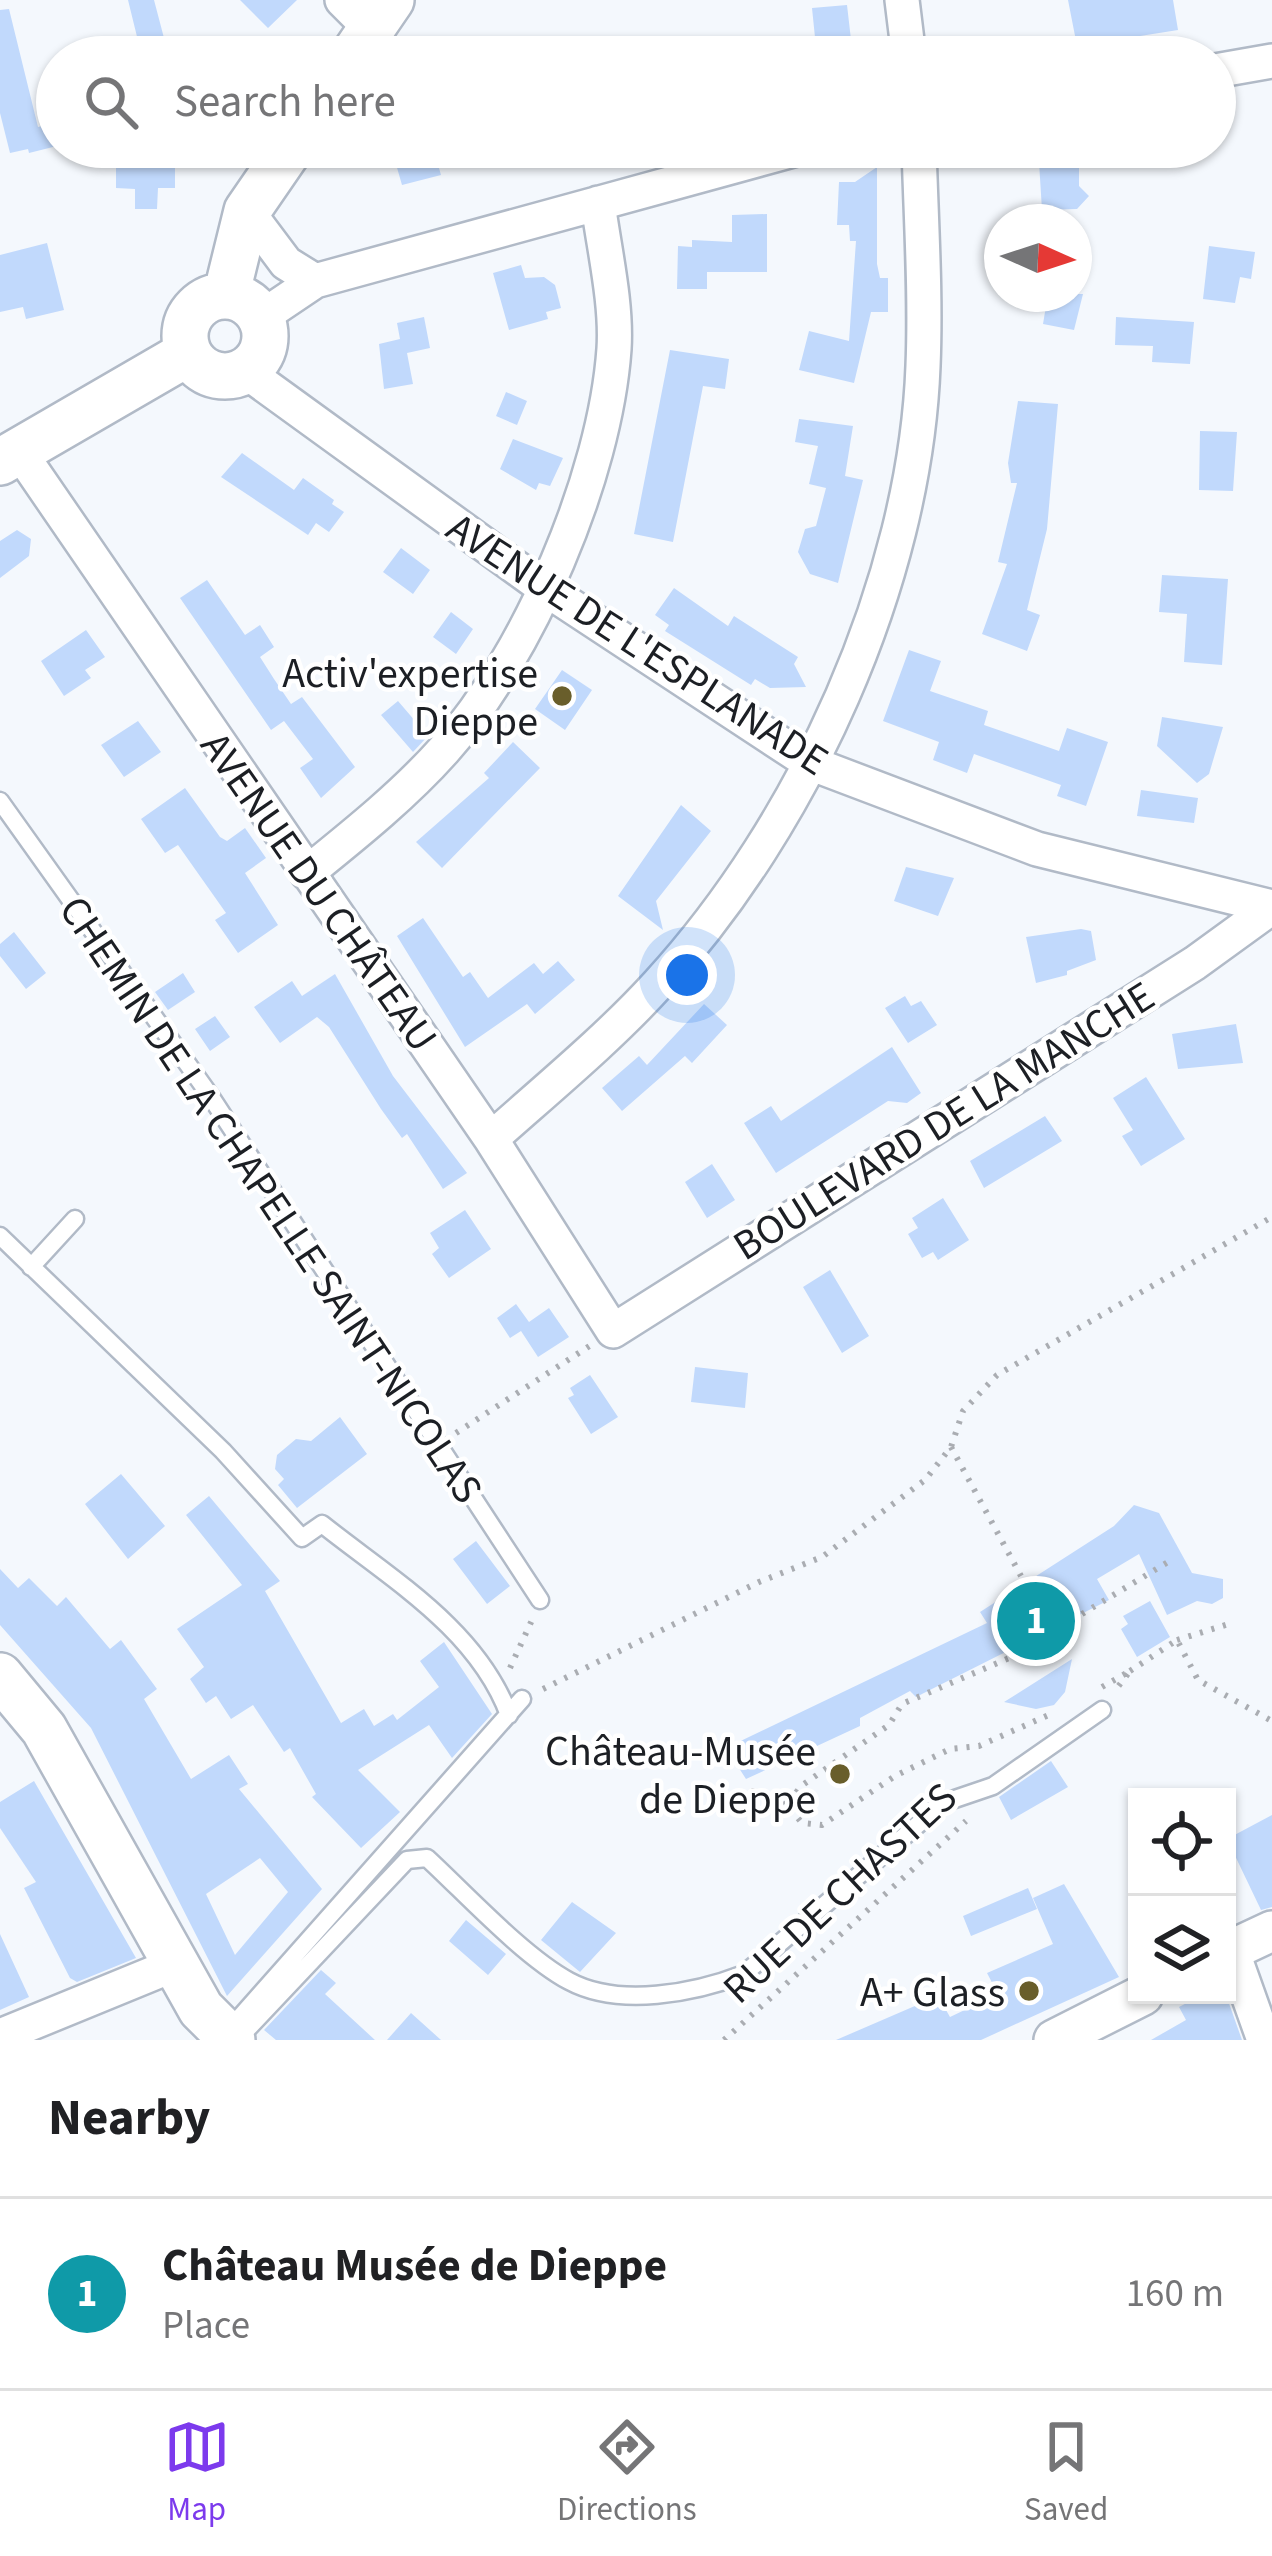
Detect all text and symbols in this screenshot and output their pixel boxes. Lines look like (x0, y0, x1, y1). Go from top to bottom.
search box (36, 36, 1236, 168)
icon: search (78, 69, 144, 135)
text: Search here (174, 70, 396, 134)
north arrow (984, 204, 1092, 312)
street label: AVENUE DE L'ESPLANADE (434, 499, 839, 791)
place label: Activ'expertise Dieppe (282, 644, 538, 752)
marker: Activ'expertise Dieppe (549, 683, 575, 709)
street label: AVENUE DU CHÂTEAU (185, 720, 451, 1064)
street label: CHEMIN DE LA CHAPELLE SAINT-NICOLAS (44, 885, 497, 1516)
your location (657, 945, 717, 1005)
street label: BOULEVARD DE LA MANCHE (722, 967, 1166, 1276)
pin: 1 (997, 1576, 1075, 1666)
place label: Château-Musée de Dieppe (545, 1722, 816, 1830)
marker: Château-Musée de Dieppe (827, 1761, 853, 1787)
street label: RUE DE CHASTES (710, 1769, 971, 2018)
map controls (1128, 1788, 1236, 2004)
button: locate (1128, 1788, 1236, 1896)
button: layers (1128, 1896, 1236, 2004)
place label: A+ Glass (860, 1963, 1005, 2023)
marker: A+ Glass (1016, 1978, 1042, 2004)
text: Nearby (48, 2082, 210, 2154)
text: Château Musée de Dieppe (162, 2234, 667, 2298)
text: 1 (77, 2266, 97, 2322)
text: 160 m (1126, 2266, 1224, 2322)
text: Place (162, 2298, 250, 2354)
tab: Map (164, 2414, 230, 2533)
tab: Directions (557, 2414, 697, 2533)
tab: Saved (1024, 2414, 1108, 2533)

